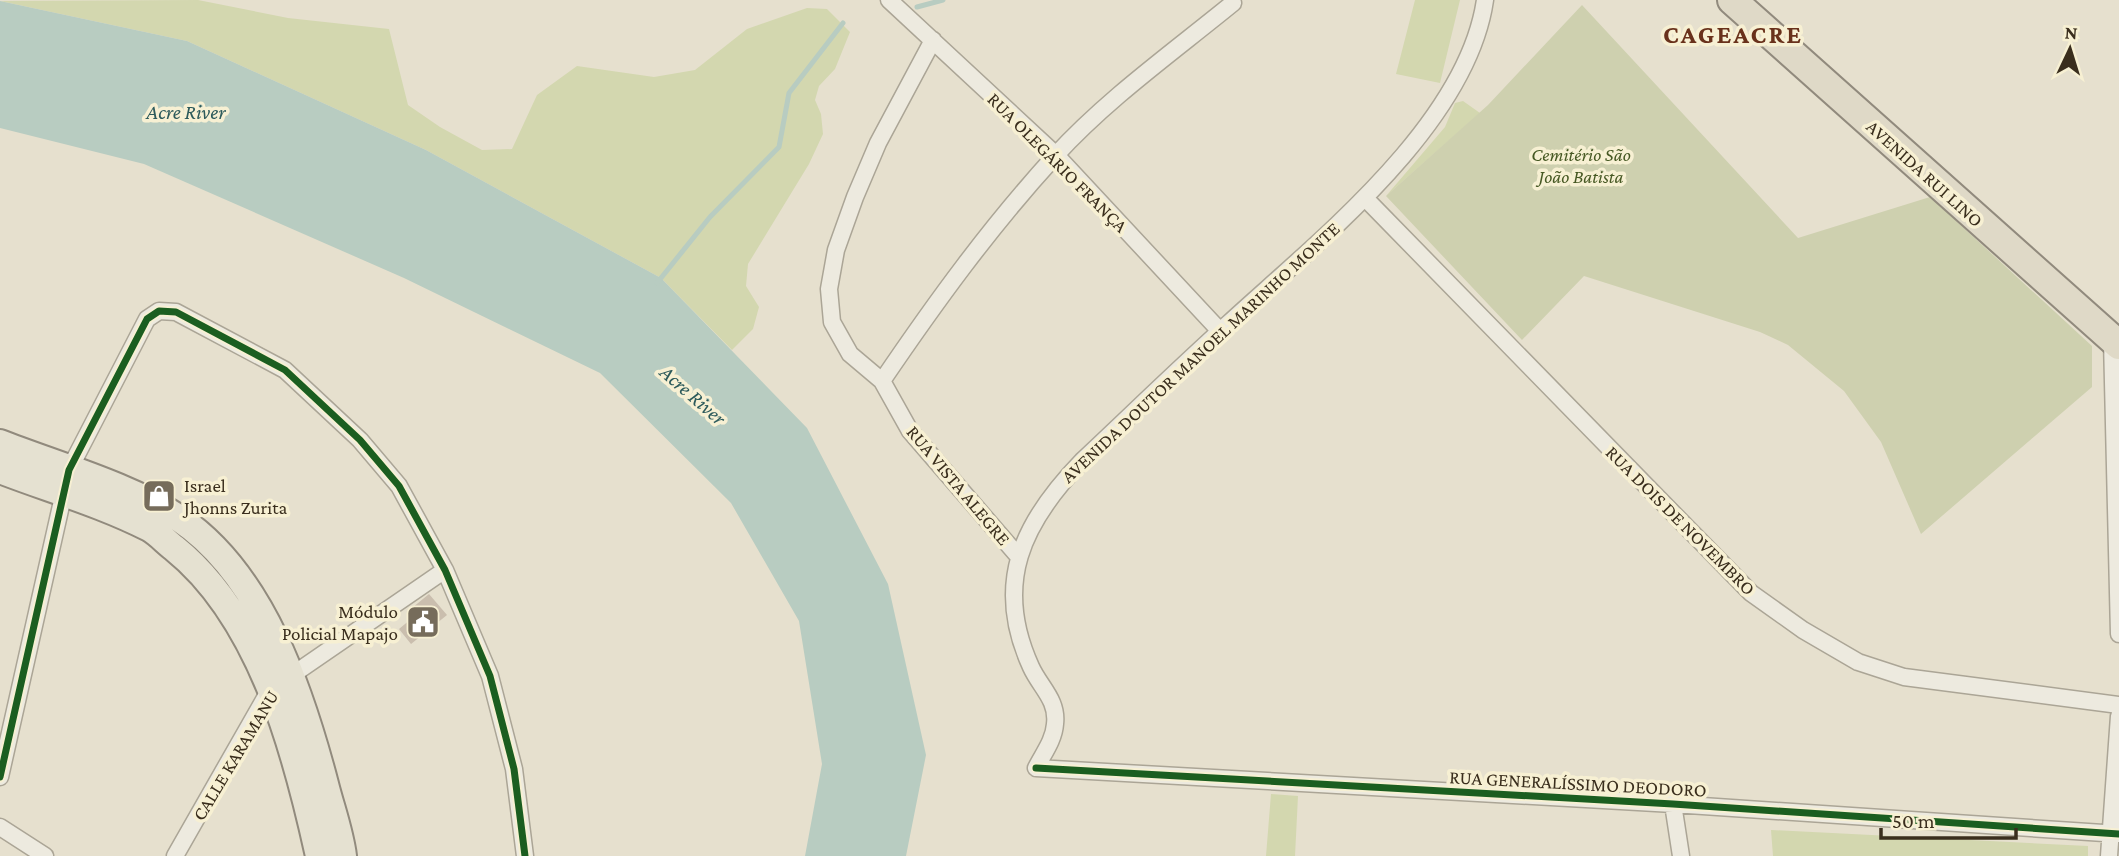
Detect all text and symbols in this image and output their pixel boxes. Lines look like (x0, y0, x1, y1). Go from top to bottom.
north arrow (2035, 14, 2105, 84)
district label: CAGEACRE (1663, 20, 1803, 49)
text: N (2064, 22, 2078, 43)
street label: RUA OLEGÁRIO FRANÇA (983, 88, 1132, 237)
water label: Acre River (145, 100, 226, 124)
street label: AVENIDA RUI LINO (1862, 116, 1987, 231)
park label: Cemitério São João Batista (1531, 144, 1631, 187)
street label: AVENIDA DOUTOR MANOEL MARINHO MONTE (1057, 218, 1344, 487)
water label: Acre River (654, 359, 731, 431)
street label: RUA VISTA ALEGRE (903, 421, 1015, 549)
street label: RUA DOIS DE NOVEMBRO (1602, 441, 1760, 599)
place label: Israel Jhonns Zurita (182, 475, 288, 518)
shop icon: Israel Jhonns Zurita (140, 477, 178, 515)
place label: Módulo Policial Mapajo (282, 601, 398, 645)
public building icon: Módulo Policial Mapajo (404, 603, 442, 641)
street label: CALLE KARAMANU (188, 686, 283, 824)
street label: RUA GENERALÍSSIMO DEODORO (1449, 766, 1707, 801)
scale bar (1881, 796, 2016, 840)
text: 50 m (1892, 809, 1935, 833)

